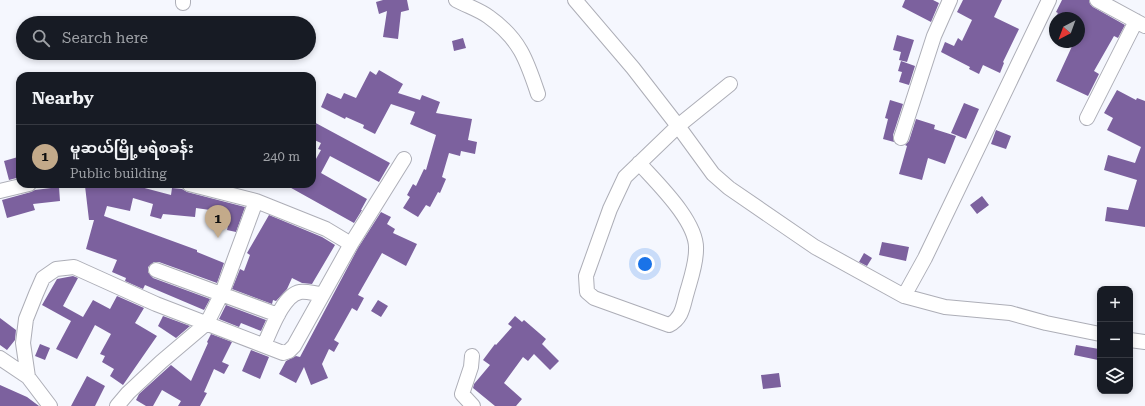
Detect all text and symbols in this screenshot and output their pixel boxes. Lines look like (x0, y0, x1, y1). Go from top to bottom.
north arrow (1049, 12, 1085, 48)
search box (16, 16, 316, 60)
icon: search (30, 27, 52, 49)
text: Search here (62, 29, 148, 47)
text: Nearby (32, 88, 94, 108)
text: မူဆယ်မြို့မရဲစခန်း (70, 139, 194, 157)
text: 1 (41, 149, 49, 164)
text: 240 m (263, 149, 300, 164)
text: Public building (70, 166, 167, 181)
pin: 1 (205, 205, 231, 238)
your location (635, 254, 655, 274)
map controls (1097, 286, 1133, 394)
button: + (1097, 286, 1133, 322)
button: − (1097, 322, 1133, 358)
button: layers (1097, 358, 1133, 394)

